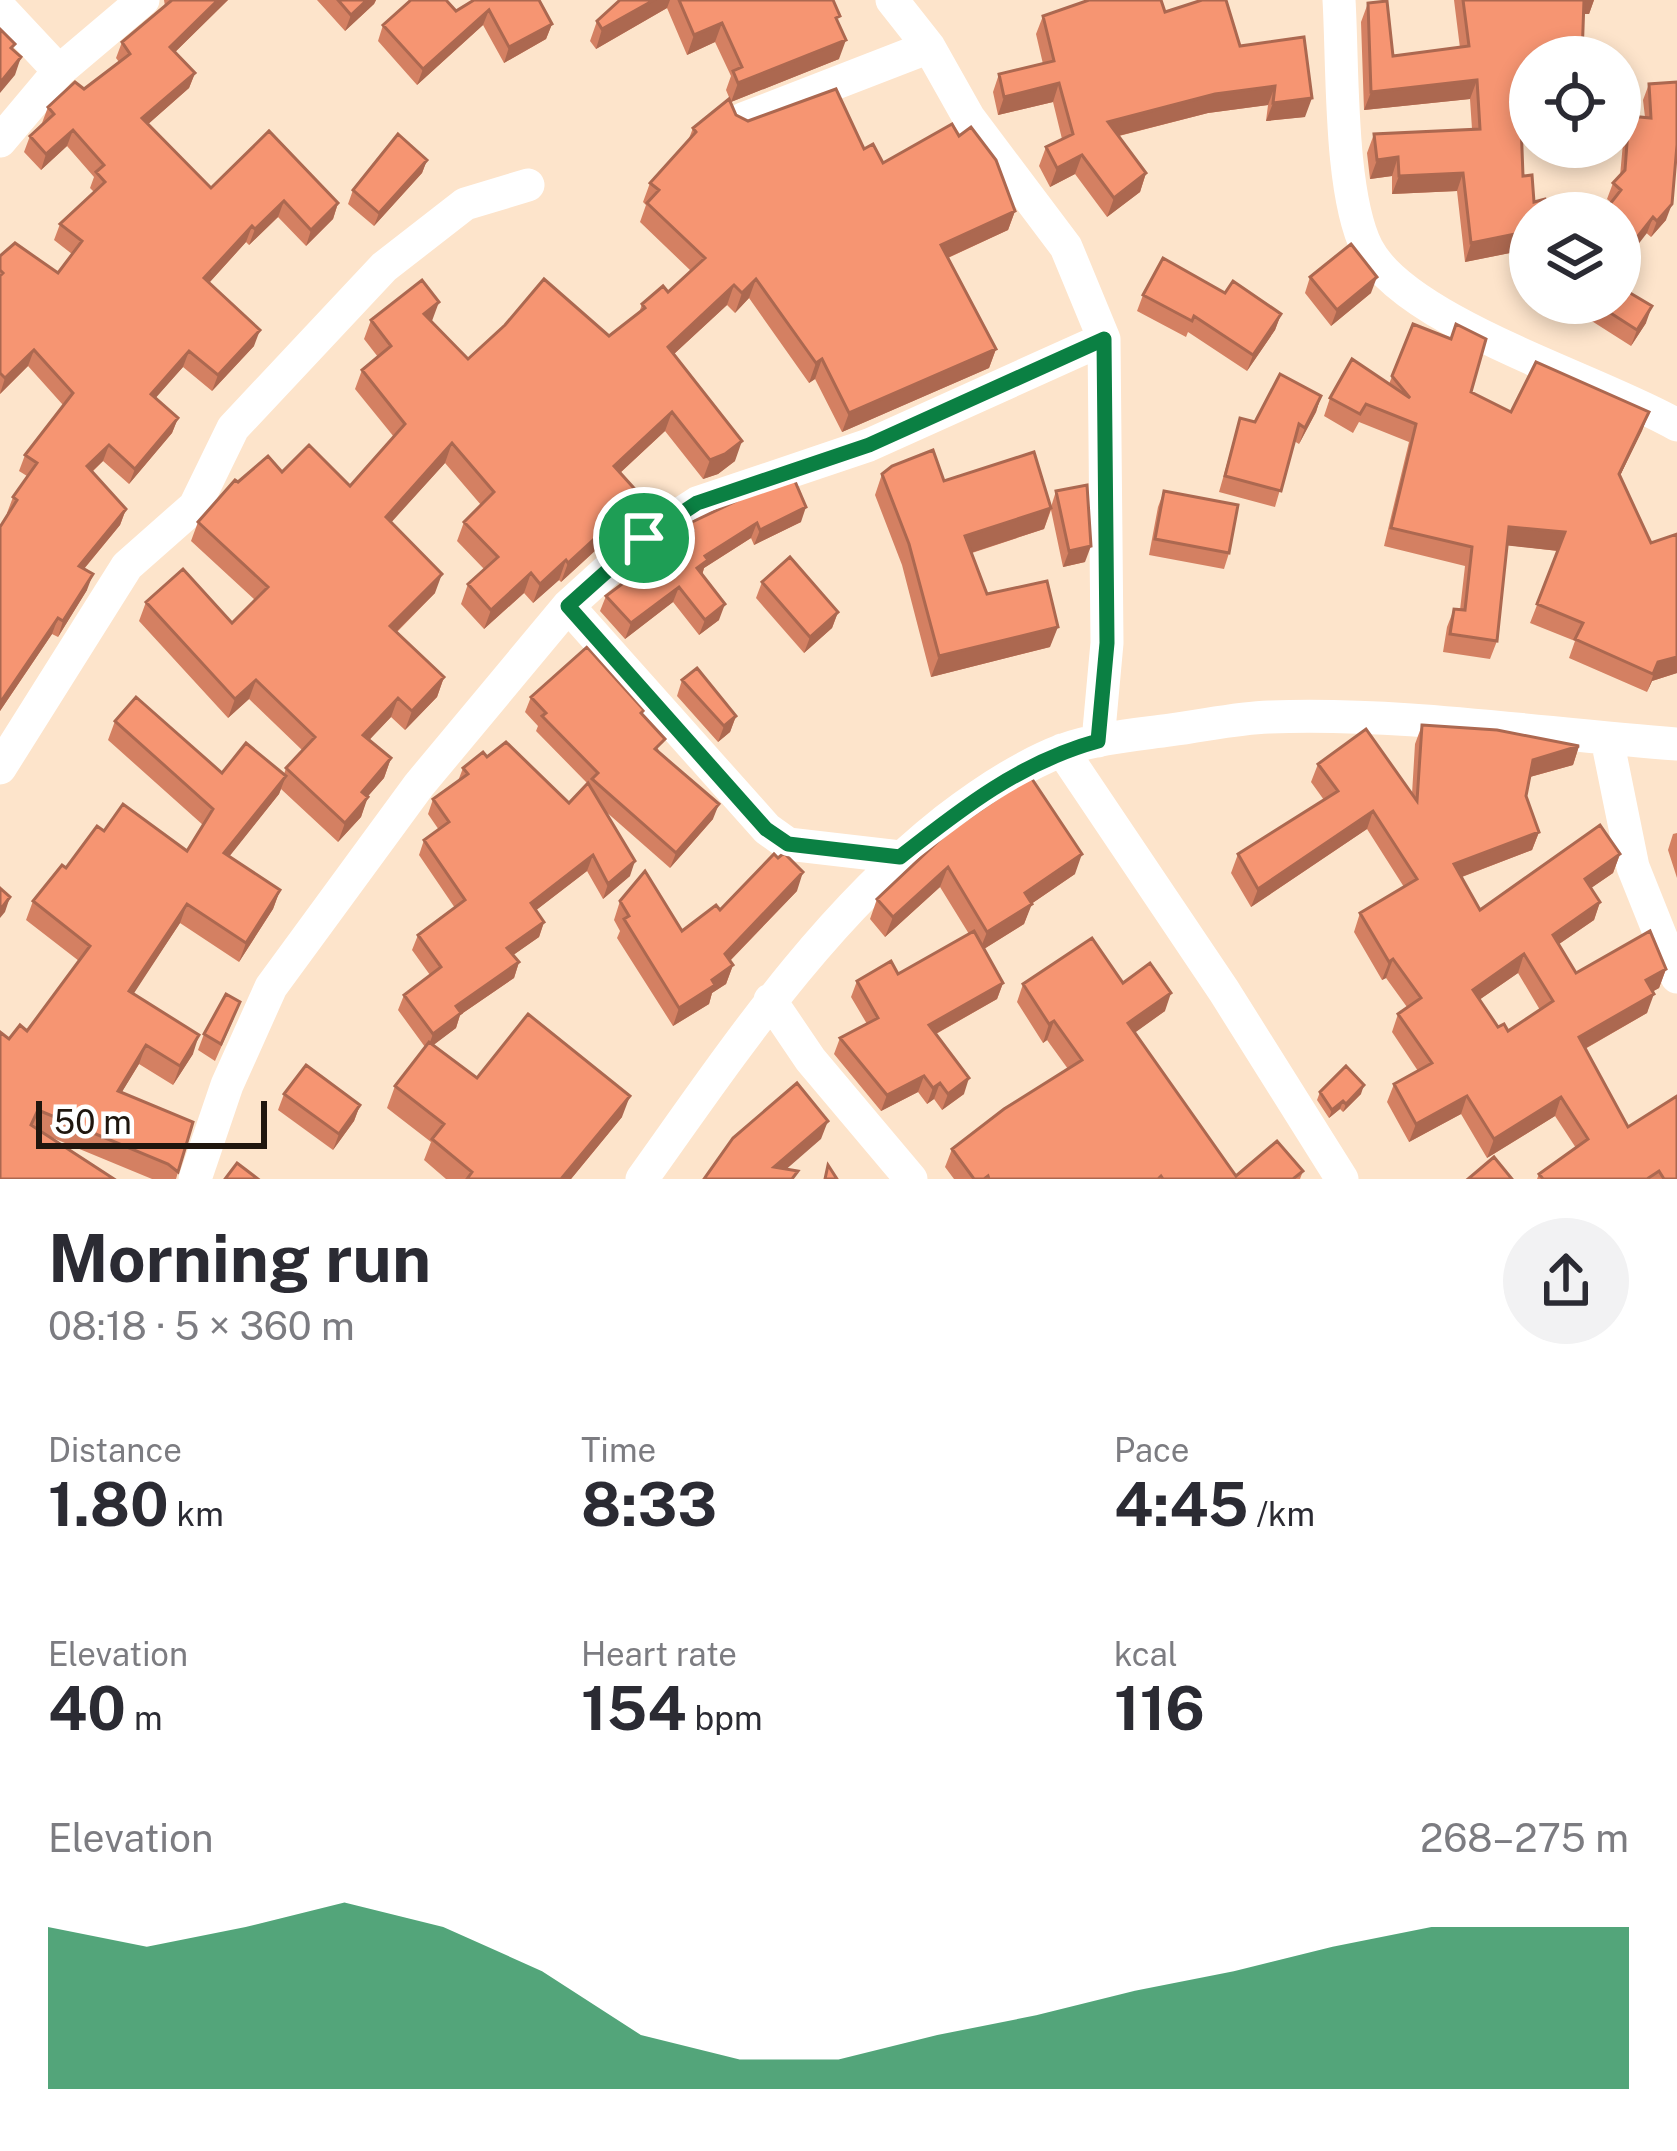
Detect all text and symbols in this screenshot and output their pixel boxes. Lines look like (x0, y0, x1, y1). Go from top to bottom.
map controls (1509, 36, 1641, 324)
button: locate (1509, 36, 1641, 168)
button: layers (1509, 192, 1641, 324)
pin (593, 487, 695, 589)
icon: arrive (611, 505, 677, 571)
scale bar (36, 1095, 267, 1148)
text: 50 m (54, 1103, 132, 1141)
button: share (1503, 1218, 1629, 1344)
text: Morning run (48, 1219, 431, 1297)
text: 08:18 · 5 × 360 m (48, 1303, 355, 1349)
text: Distance (48, 1431, 182, 1469)
text: Time (581, 1431, 656, 1469)
text: Pace (1114, 1431, 1189, 1469)
text: 1.80 (48, 1469, 169, 1540)
text: 8:33 (581, 1469, 717, 1540)
text: 4:45 (1114, 1469, 1249, 1540)
text: km (169, 1495, 224, 1533)
text: /km (1249, 1495, 1315, 1533)
text: Elevation (48, 1635, 188, 1673)
text: Heart rate (581, 1635, 737, 1673)
text: kcal (1114, 1635, 1178, 1673)
text: 40 (48, 1673, 126, 1744)
text: 154 (581, 1673, 687, 1744)
text: 116 (1114, 1673, 1205, 1744)
text: m (126, 1699, 163, 1737)
text: bpm (687, 1699, 762, 1737)
text: Elevation (48, 1815, 214, 1861)
text: 268–275 m (1420, 1815, 1629, 1861)

